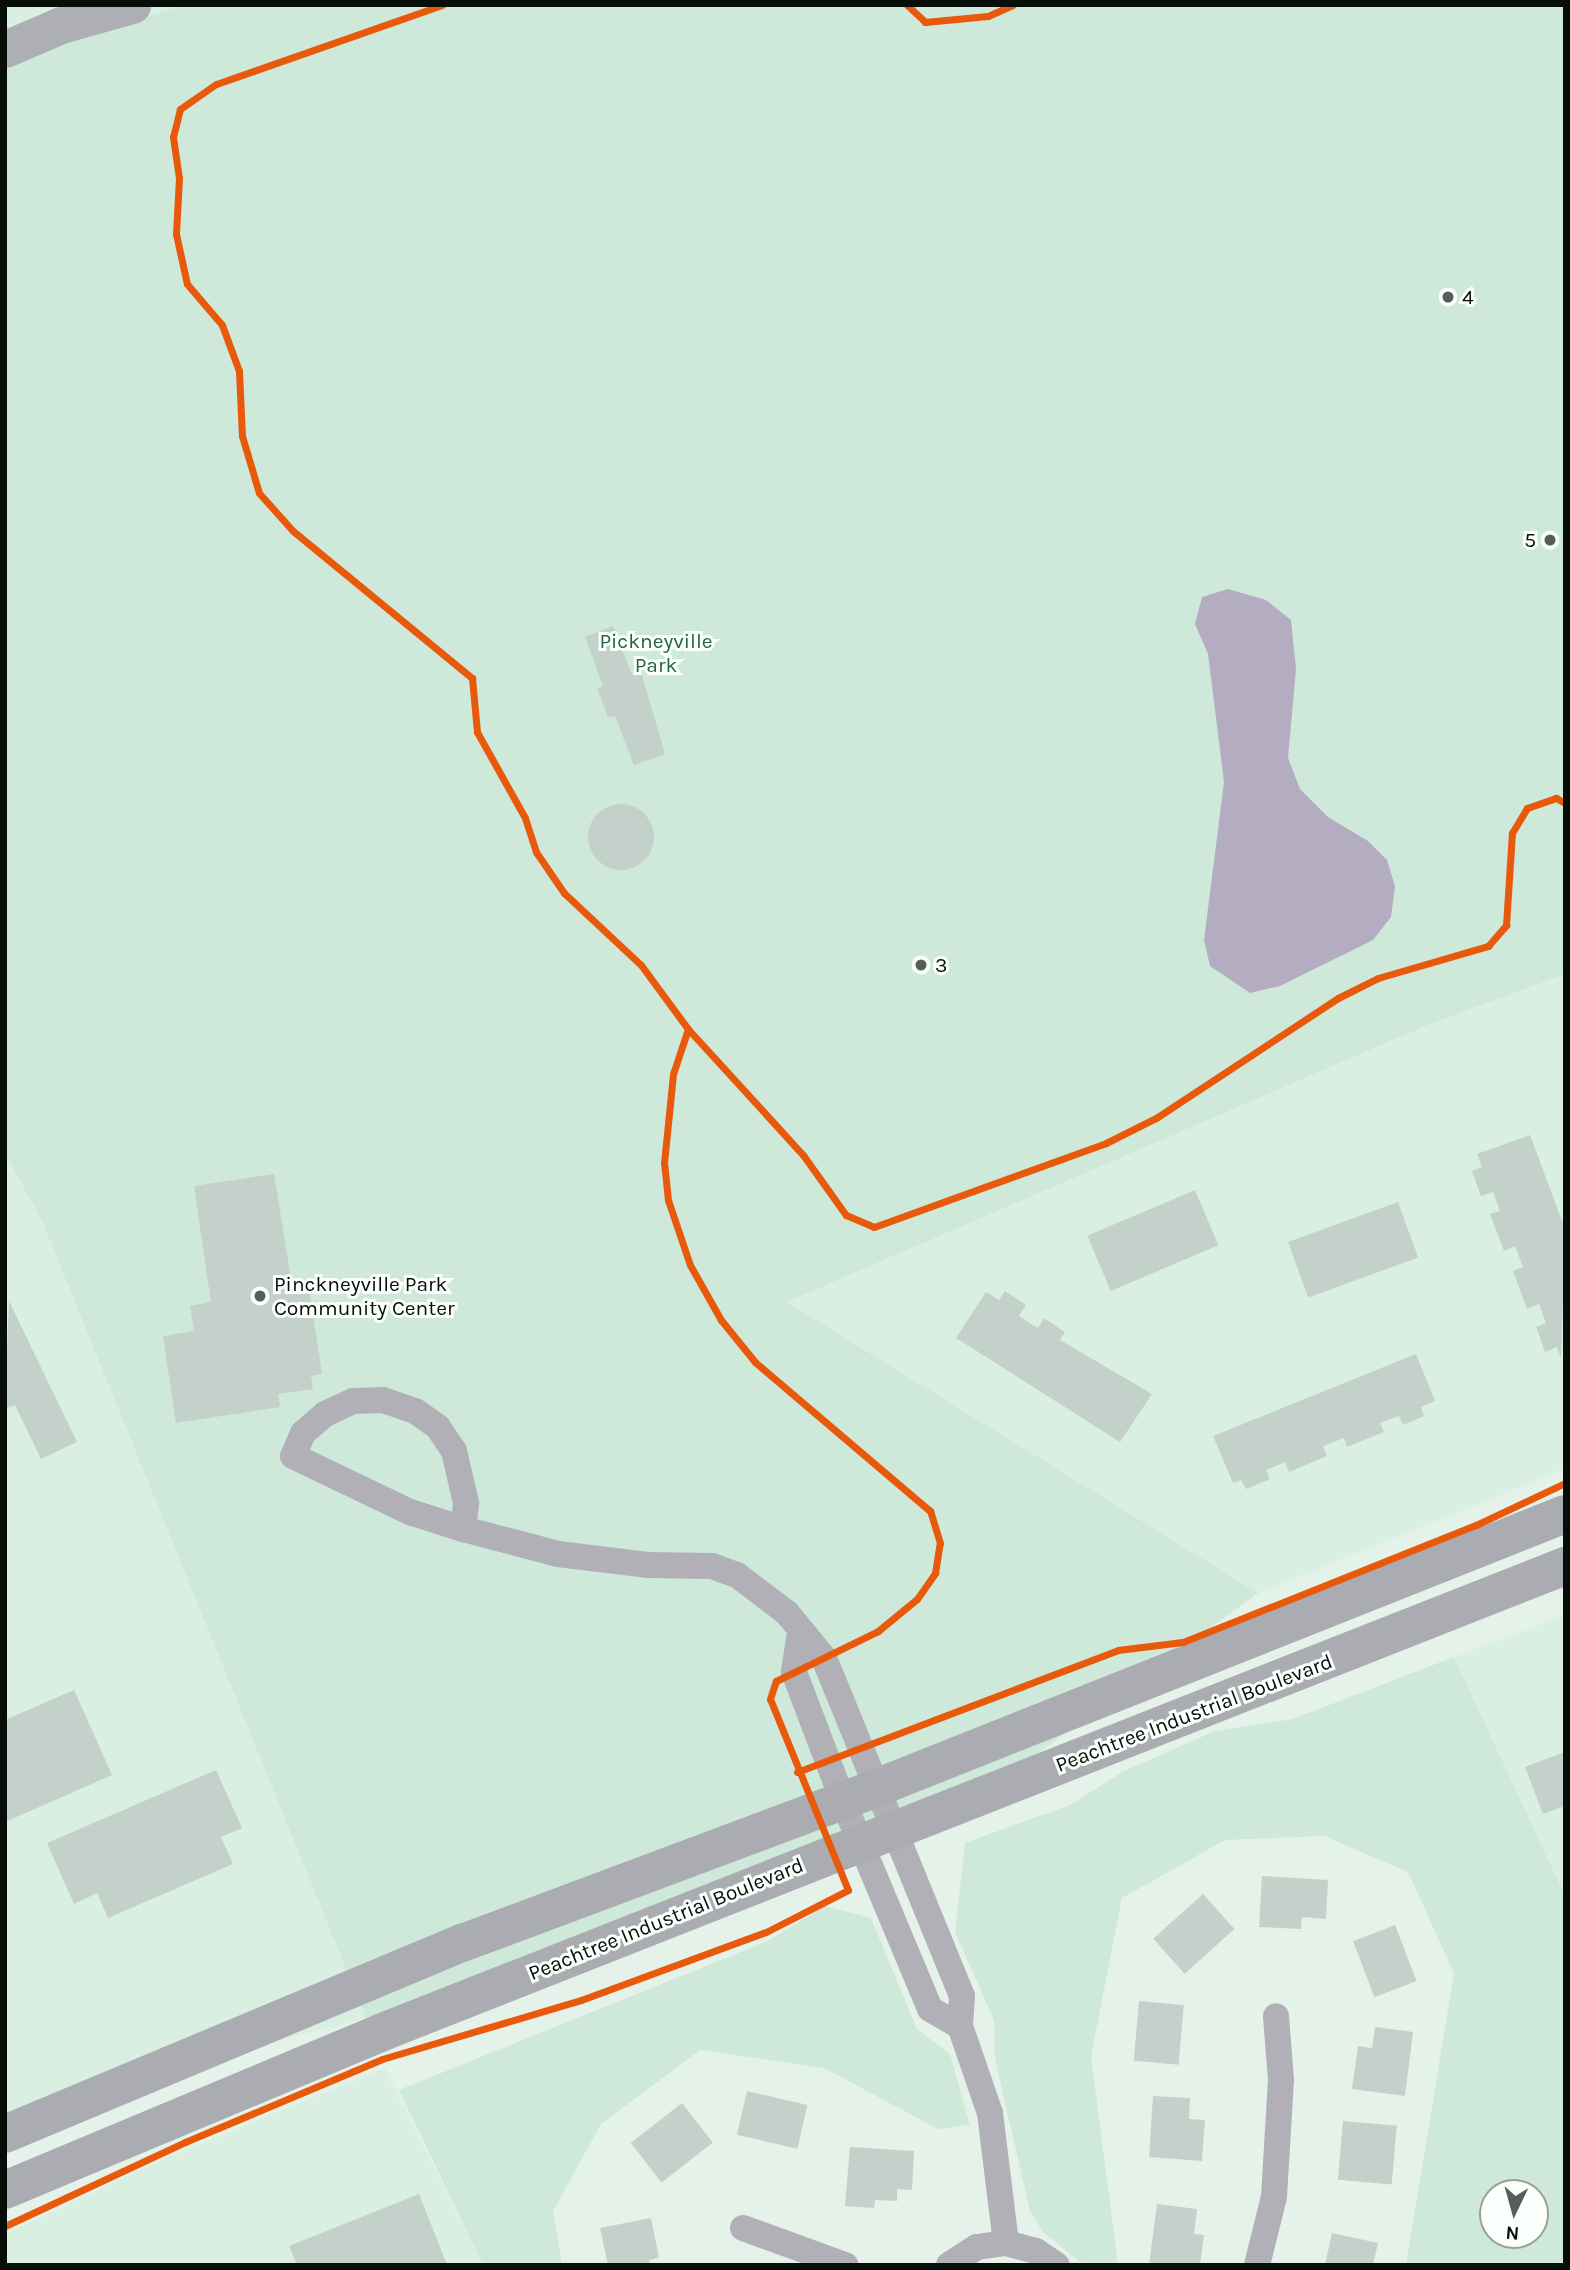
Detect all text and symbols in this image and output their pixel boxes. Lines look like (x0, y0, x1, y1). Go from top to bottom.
place label: 4 (1462, 284, 1474, 310)
marker: 4 (1440, 289, 1456, 305)
place label: 5 (1524, 527, 1536, 553)
marker: 5 (1542, 532, 1558, 548)
park label: Pickneyville Park (599, 628, 713, 678)
place label: 3 (935, 952, 947, 978)
marker: 3 (913, 957, 929, 973)
place label: Pinckneyville Park Community Center (274, 1271, 455, 1321)
marker: Pinckneyville Park Community Center (252, 1288, 268, 1304)
street label: Peachtree Industrial Boulevard (1052, 1648, 1336, 1778)
street label: Peachtree Industrial Boulevard (525, 1852, 807, 1986)
north arrow (1479, 2179, 1549, 2249)
text: N (1505, 2221, 1520, 2244)

